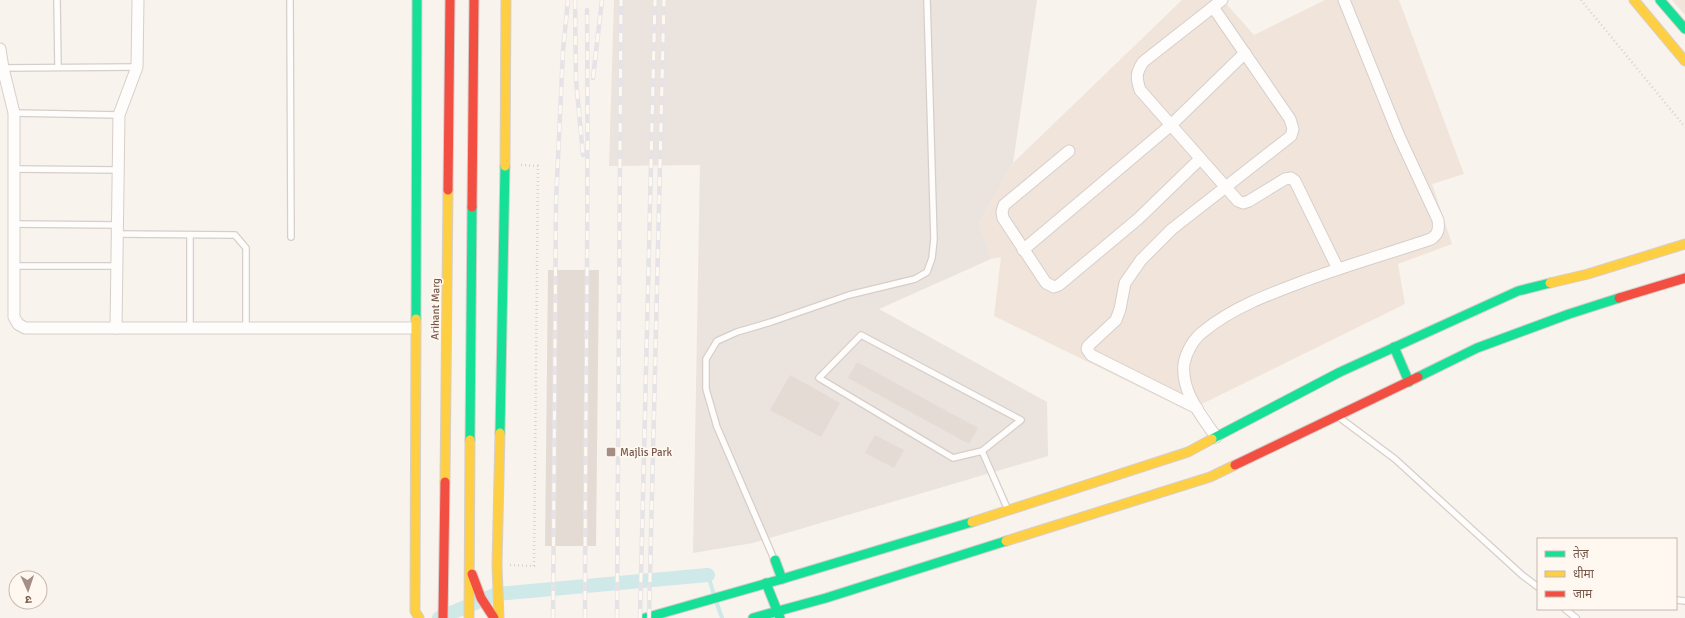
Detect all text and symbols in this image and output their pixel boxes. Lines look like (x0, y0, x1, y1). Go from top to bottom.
street label: Arihant Marg (428, 278, 443, 340)
marker: Majlis Park (605, 446, 617, 458)
place label: Majlis Park (620, 446, 673, 459)
legend (1537, 538, 1677, 610)
text: तेज़ (1573, 546, 1590, 562)
text: धीमा (1573, 566, 1595, 582)
north arrow (8, 570, 48, 610)
text: जाम (1573, 587, 1593, 602)
text: उ (24, 593, 32, 606)

